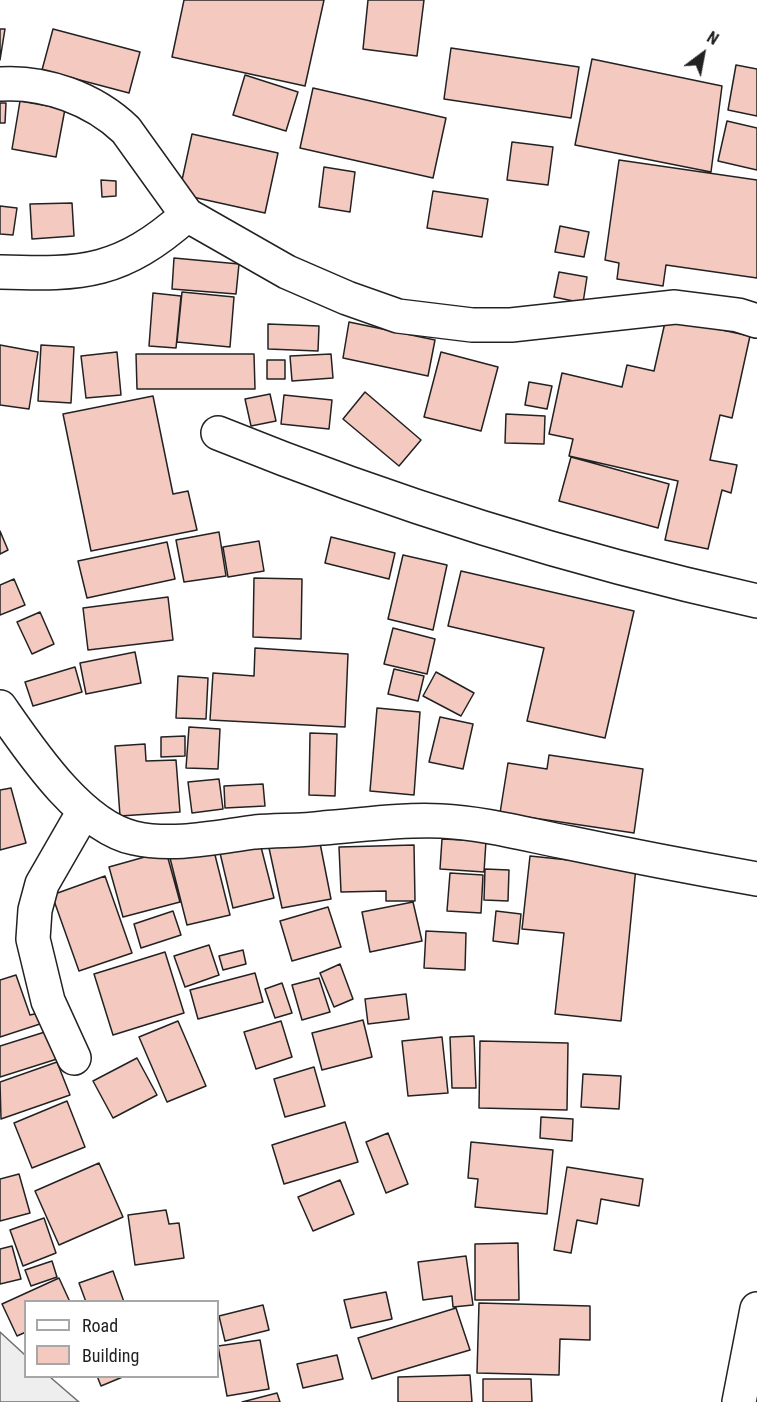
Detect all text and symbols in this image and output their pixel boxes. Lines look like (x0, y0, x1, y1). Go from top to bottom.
north arrow (673, 24, 733, 84)
text: N (704, 28, 722, 49)
legend (24, 1300, 219, 1378)
text: Road (82, 1315, 118, 1336)
text: Building (82, 1345, 139, 1366)

